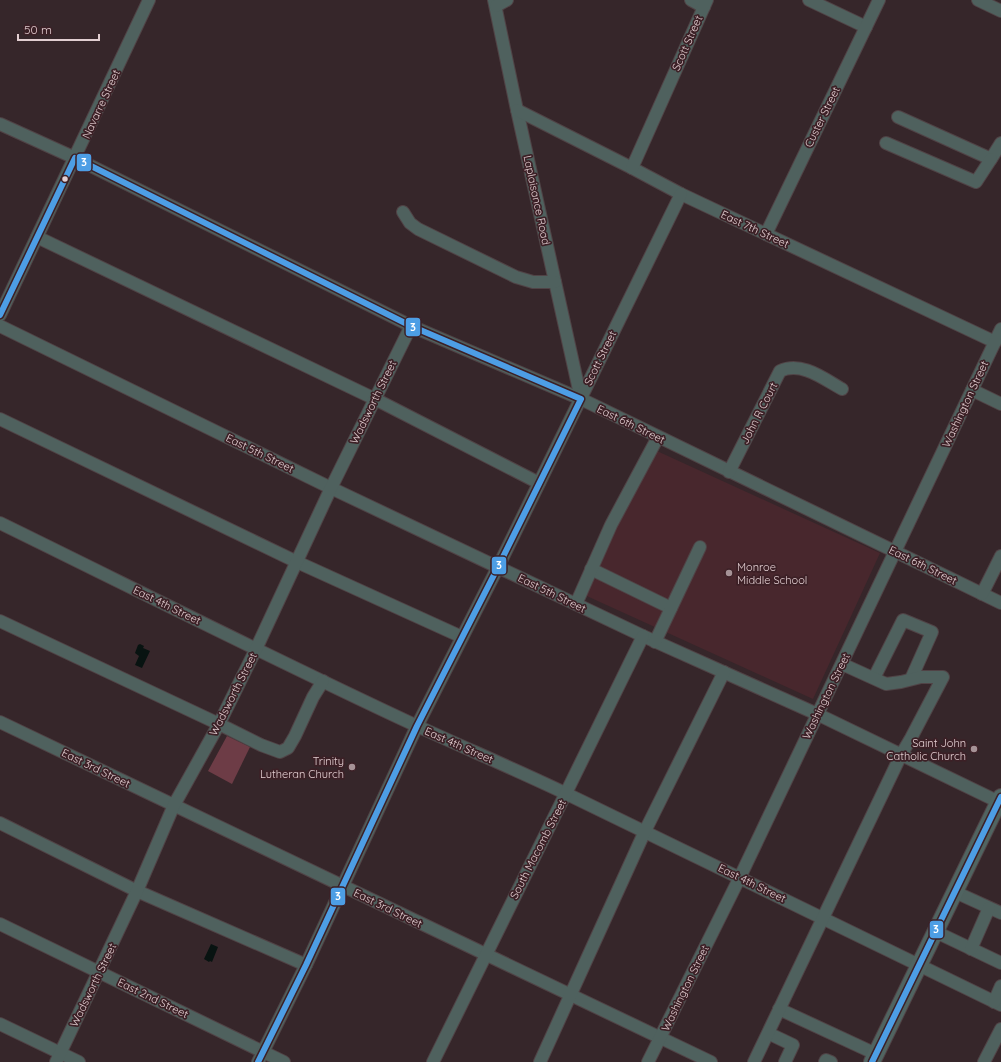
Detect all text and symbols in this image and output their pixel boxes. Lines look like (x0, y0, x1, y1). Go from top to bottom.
street label: Scott Street (669, 13, 706, 73)
scale bar (18, 16, 99, 42)
text: 50 m (24, 22, 52, 37)
street label: Navarre Street (79, 67, 123, 141)
street label: Custer Street (801, 84, 843, 150)
line badge: 3 (76, 153, 92, 172)
street label: Laplaisance Road (521, 154, 553, 246)
text: 3 (81, 155, 87, 169)
unlabelled marker (60, 174, 70, 184)
street label: East 7th Street (719, 207, 792, 251)
line badge: 3 (405, 317, 421, 337)
text: 3 (410, 320, 416, 334)
street label: Scott Street (581, 328, 619, 388)
street label: Wadsworth Street (347, 358, 399, 446)
street label: Washington Street (939, 358, 991, 450)
street label: John R Court (738, 380, 781, 446)
street label: East 6th Street (595, 402, 667, 447)
street label: East 5th Street (224, 431, 296, 476)
street label: East 6th Street (887, 543, 959, 588)
line badge: 3 (491, 556, 507, 575)
text: 3 (496, 558, 502, 572)
place label: Monroe Middle School (737, 560, 807, 587)
marker: Monroe Middle School (724, 568, 734, 578)
street label: East 5th Street (516, 571, 588, 616)
street label: East 4th Street (131, 583, 203, 628)
street label: Wadsworth Street (206, 650, 260, 738)
street label: Washington Street (799, 650, 853, 741)
street label: East 4th Street (423, 724, 496, 766)
place label: Saint John Catholic Church (886, 736, 966, 763)
marker: Saint John Catholic Church (969, 744, 979, 754)
street label: East 3rd Street (60, 745, 133, 791)
place label: Trinity Lutheran Church (260, 754, 344, 781)
marker: Trinity Lutheran Church (347, 762, 357, 772)
street label: South Macomb Street (507, 797, 569, 901)
street label: East 4th Street (716, 861, 788, 906)
street label: East 3rd Street (352, 885, 425, 931)
line badge: 3 (330, 887, 346, 906)
text: 3 (335, 889, 341, 903)
line badge: 3 (929, 920, 944, 939)
text: 3 (933, 922, 939, 936)
street label: Wadsworth Street (67, 941, 119, 1029)
street label: Washington Street (658, 942, 712, 1033)
street label: East 2nd Street (115, 975, 191, 1021)

